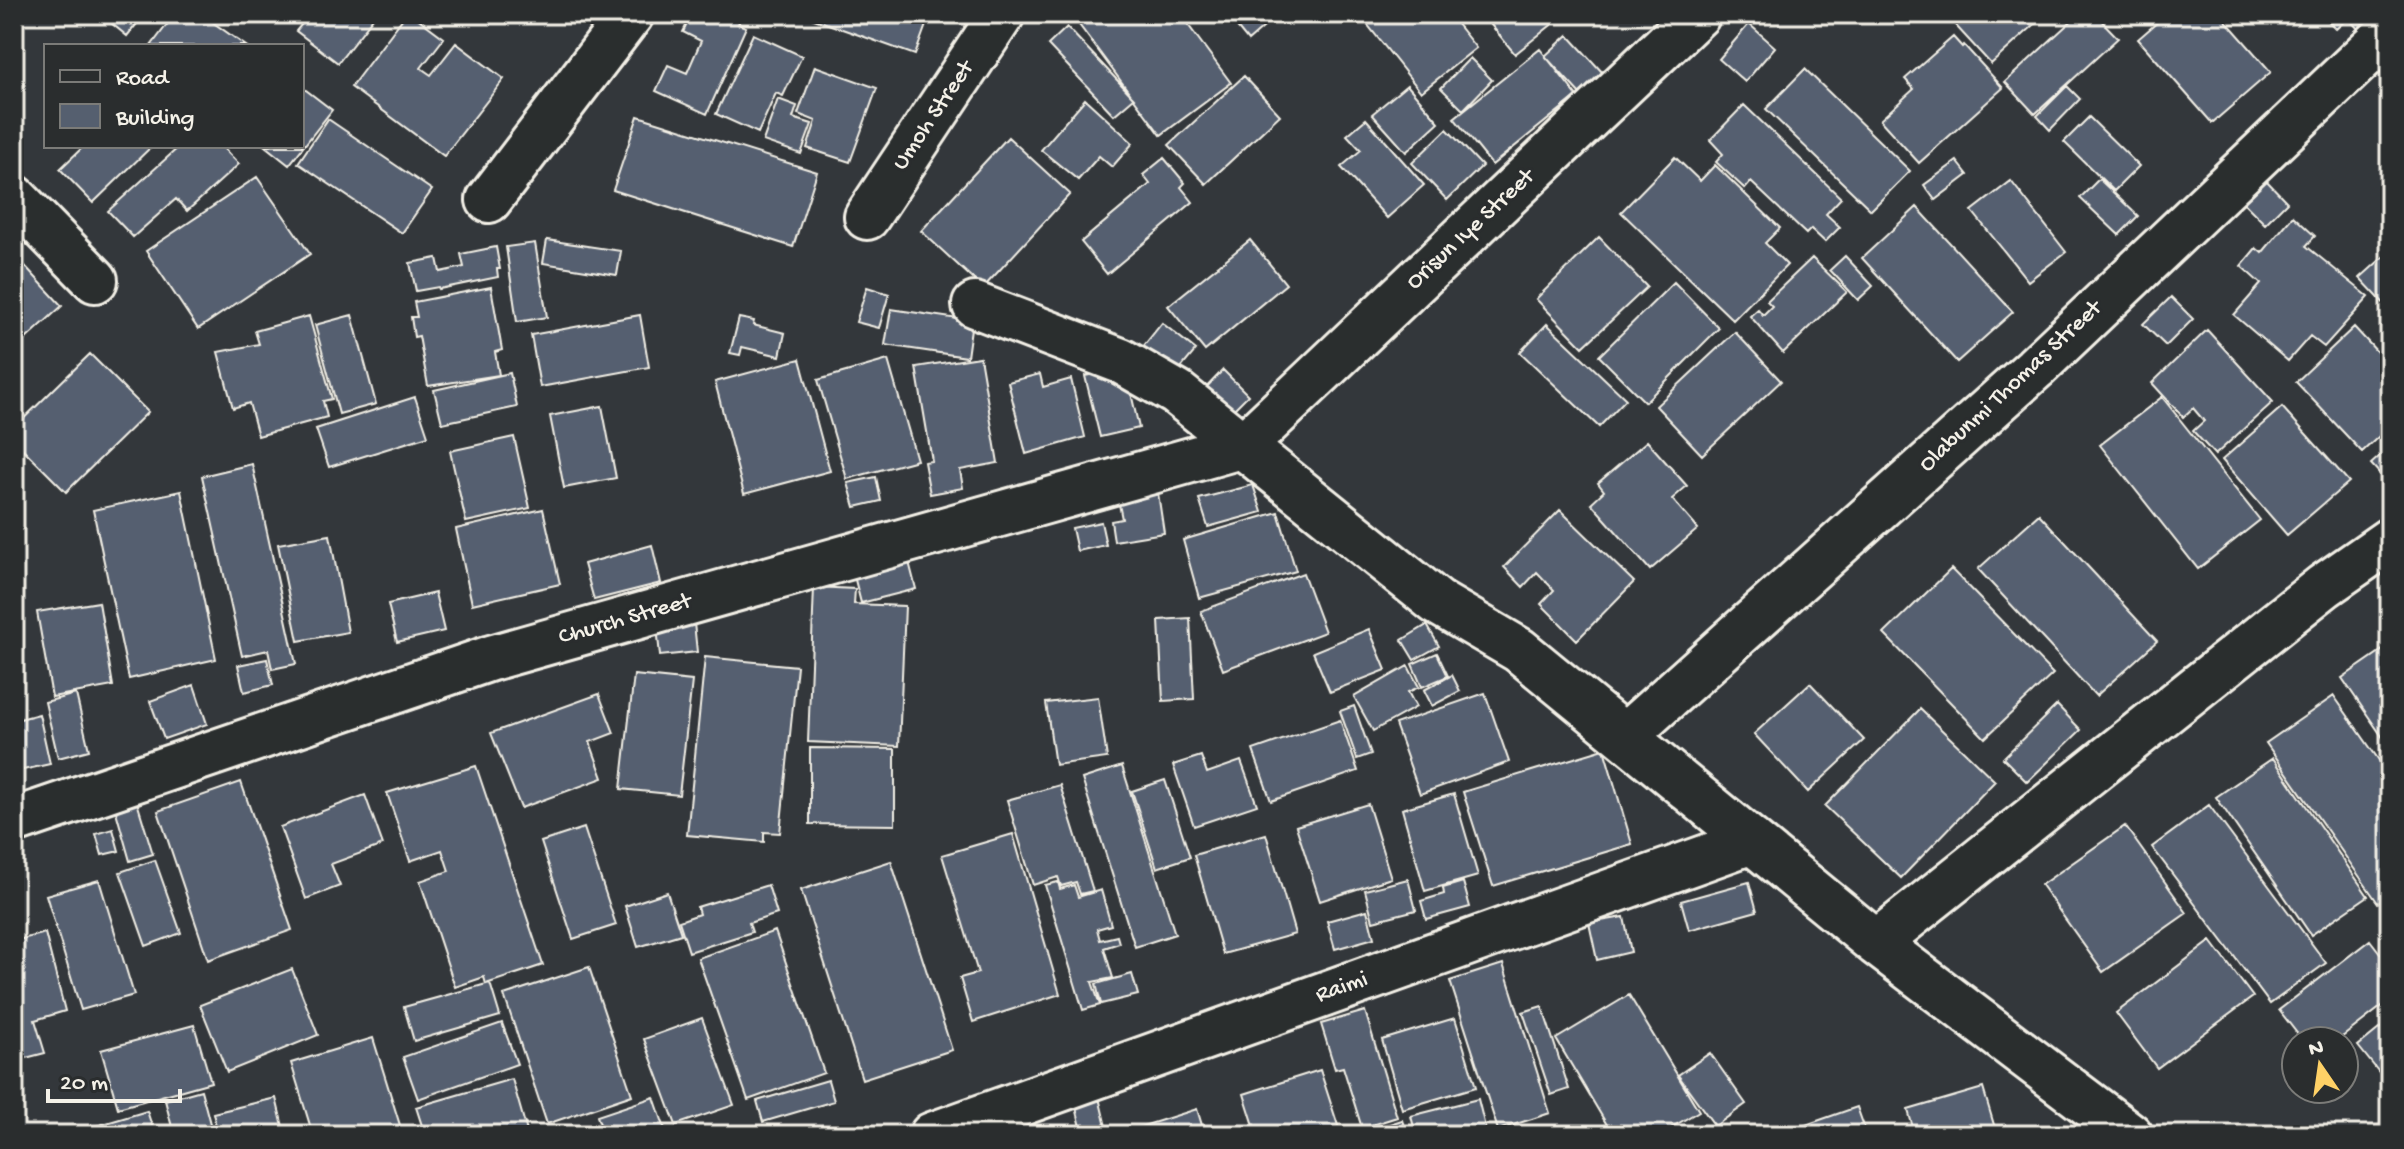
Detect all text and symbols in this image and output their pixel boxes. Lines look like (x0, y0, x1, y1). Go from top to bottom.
legend (44, 44, 304, 148)
street label: Umoh Street (887, 54, 982, 176)
text: Road (116, 65, 170, 94)
text: Building (115, 105, 194, 134)
street label: Orisun Iye Street (1401, 162, 1543, 297)
street label: Olabunmi Thomas Street (1913, 293, 2110, 479)
street label: Church Street (555, 587, 697, 653)
street label: Raimi (1312, 965, 1372, 1011)
north arrow (2280, 1025, 2360, 1105)
text: N (2306, 1035, 2326, 1064)
scale bar (48, 1053, 180, 1103)
text: 20 m (60, 1070, 108, 1099)

